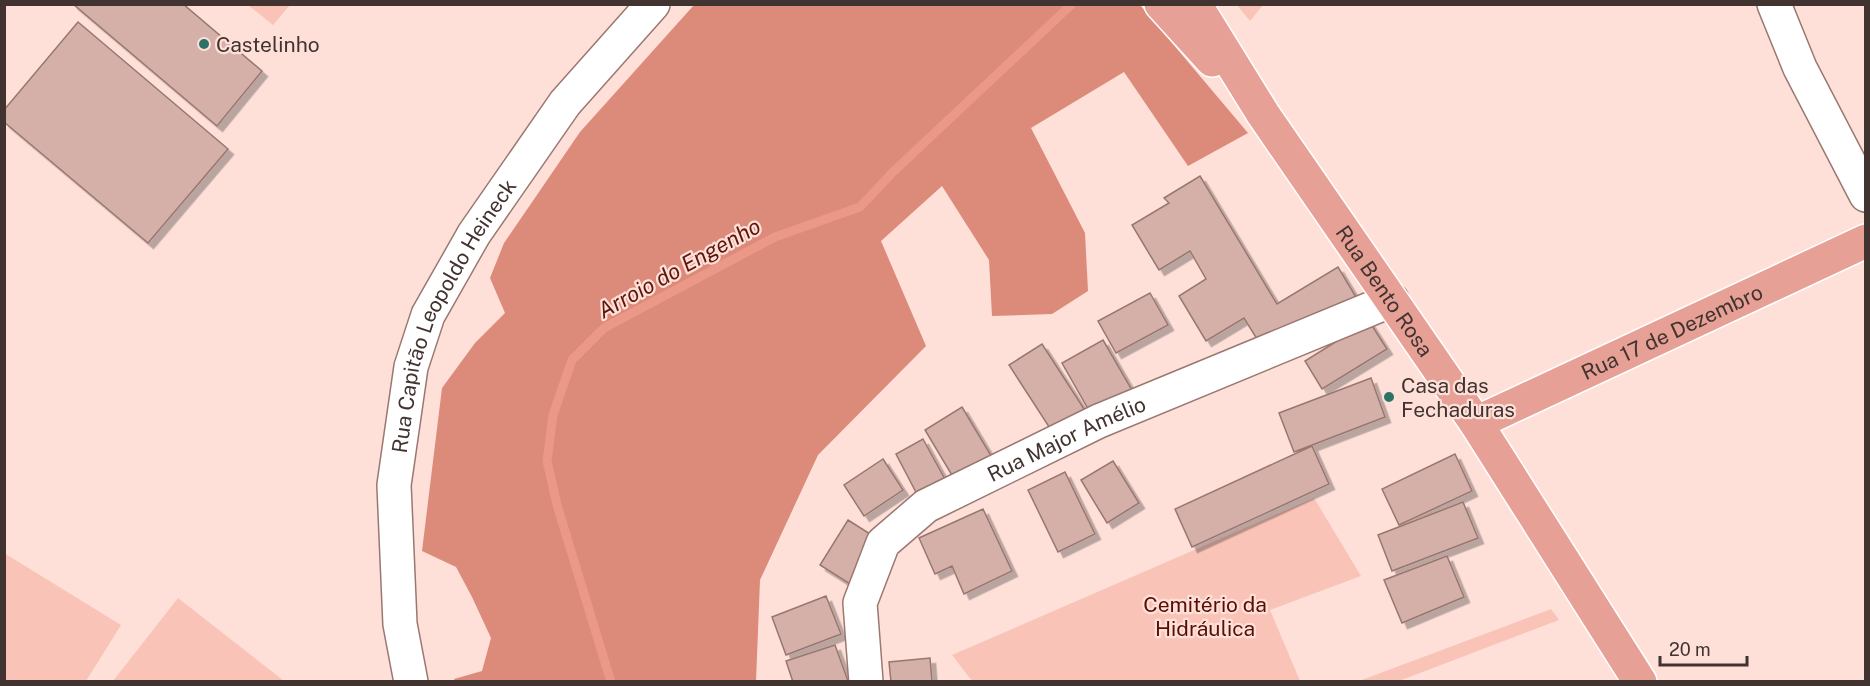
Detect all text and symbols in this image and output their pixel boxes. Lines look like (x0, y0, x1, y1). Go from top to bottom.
place label: Castelinho (216, 32, 320, 57)
marker: Castelinho (197, 37, 211, 51)
street label: Rua Capitão Leopoldo Heineck (386, 174, 521, 455)
water label: Arroio do Engenho (593, 213, 765, 323)
street label: Rua Bento Rosa (1331, 220, 1439, 361)
street label: Rua 17 de Dezembro (1577, 279, 1766, 385)
place label: Casa das Fechaduras (1401, 373, 1515, 422)
marker: Casa das Fechaduras (1382, 390, 1396, 404)
street label: Rua Major Amélio (983, 391, 1149, 486)
park label: Cemitério da Hidráulica (1143, 592, 1267, 641)
scale bar (1660, 629, 1747, 667)
text: 20 m (1669, 639, 1711, 660)

